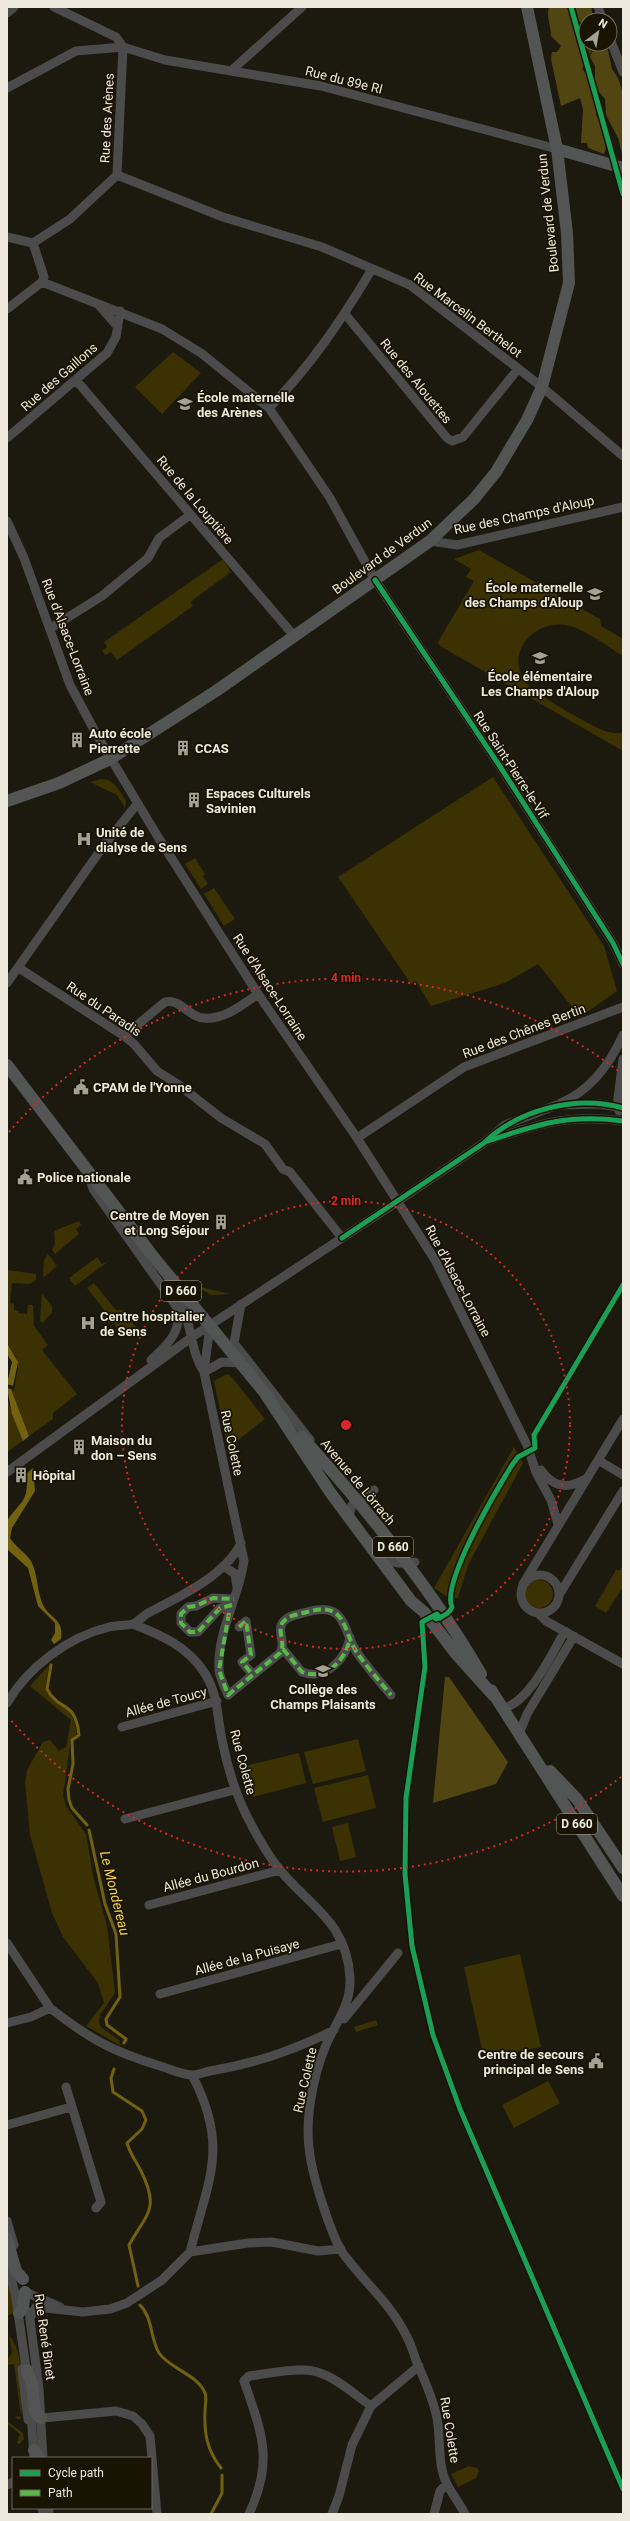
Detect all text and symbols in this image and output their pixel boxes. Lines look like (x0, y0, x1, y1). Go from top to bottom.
north arrow (578, 12, 618, 52)
text: N (596, 16, 610, 32)
street label: Rue du 89e RI (304, 63, 384, 97)
street label: Rue des Arènes (97, 72, 117, 163)
street label: Boulevard de Verdun (534, 153, 562, 273)
street label: Rue Marcelin Berthelot (411, 270, 525, 360)
street label: Rue des Alouettes (377, 336, 455, 427)
street label: Rue des Gaillons (18, 340, 100, 414)
place label: École maternelle des Arènes (197, 390, 295, 420)
school or university icon: École maternelle des Arènes (176, 395, 194, 413)
street label: Rue de la Louptière (154, 453, 236, 547)
street label: Rue des Champs d'Aloup (452, 493, 596, 537)
street label: Boulevard de Verdun (329, 515, 435, 597)
street label: Rue d'Alsace-Lorraine (39, 576, 97, 698)
place label: École maternelle des Champs d'Aloup (465, 580, 583, 610)
school or university icon: École maternelle des Champs d'Aloup (586, 585, 604, 603)
school or university icon: École élémentaire Les Champs d'Aloup (531, 649, 549, 667)
place label: École élémentaire Les Champs d'Aloup (481, 669, 599, 699)
street label: Rue Saint-Pierre-le-Vif (471, 708, 552, 822)
place label: Auto école Pierrette (89, 726, 151, 756)
building icon: Auto école Pierrette (68, 731, 86, 749)
building icon: CCAS (174, 739, 192, 757)
place label: CCAS (195, 741, 229, 756)
place label: Espaces Culturels Savinien (206, 786, 311, 816)
building icon: Espaces Culturels Savinien (185, 791, 203, 809)
place label: Unité de dialyse de Sens (96, 825, 188, 855)
hospital icon: Unité de dialyse de Sens (75, 830, 93, 848)
street label: Rue d'Alsace-Lorraine (230, 931, 310, 1043)
text: 4 min (331, 971, 361, 985)
street label: Rue du Paradis (64, 979, 144, 1040)
street label: Rue des Chênes Bertin (460, 1001, 588, 1061)
public building icon: CPAM de l'Yonne (72, 1078, 90, 1096)
place label: CPAM de l'Yonne (93, 1080, 192, 1095)
public building icon: Police nationale (16, 1168, 34, 1186)
place label: Police nationale (37, 1170, 131, 1185)
text: 2 min (331, 1194, 361, 1208)
place label: Centre de Moyen et Long Séjour (110, 1208, 209, 1238)
building icon: Centre de Moyen et Long Séjour (212, 1213, 230, 1231)
street label: Rue d'Alsace-Lorraine (422, 1223, 494, 1339)
road number: D 660 (161, 1281, 201, 1301)
place label: Centre hospitalier de Sens (100, 1309, 204, 1339)
hospital icon: Centre hospitalier de Sens (79, 1314, 97, 1332)
street label: Rue Colette (218, 1409, 246, 1477)
centre of rings (339, 1418, 353, 1432)
place label: Maison du don – Sens (91, 1433, 157, 1463)
street label: Avenue de Lörrach (318, 1436, 398, 1528)
building icon: Maison du don – Sens (70, 1438, 88, 1456)
building icon: Hôpital (12, 1466, 30, 1484)
place label: Hôpital (33, 1468, 75, 1483)
road number: D 660 (373, 1537, 413, 1557)
school or university icon: Collège des Champs Plaisants (314, 1662, 332, 1680)
place label: Collège des Champs Plaisants (270, 1682, 376, 1712)
street label: Allée de Toucy (124, 1684, 208, 1720)
street label: Rue Colette (227, 1728, 259, 1796)
road number: D 660 (557, 1814, 597, 1834)
water label: Le Mondereau (97, 1849, 133, 1937)
street label: Allée du Bourdon (162, 1855, 260, 1895)
street label: Allée de la Puisaye (193, 1936, 301, 1978)
street label: Rue Colette (290, 2046, 320, 2114)
place label: Centre de secours principal de Sens (478, 2047, 584, 2077)
public building icon: Centre de secours principal de Sens (587, 2052, 605, 2070)
street label: Rue René Binet (32, 2293, 58, 2381)
street label: Rue Colette (437, 2396, 463, 2464)
legend (12, 2457, 152, 2509)
text: Cycle path (48, 2466, 104, 2480)
text: Path (48, 2486, 73, 2500)

